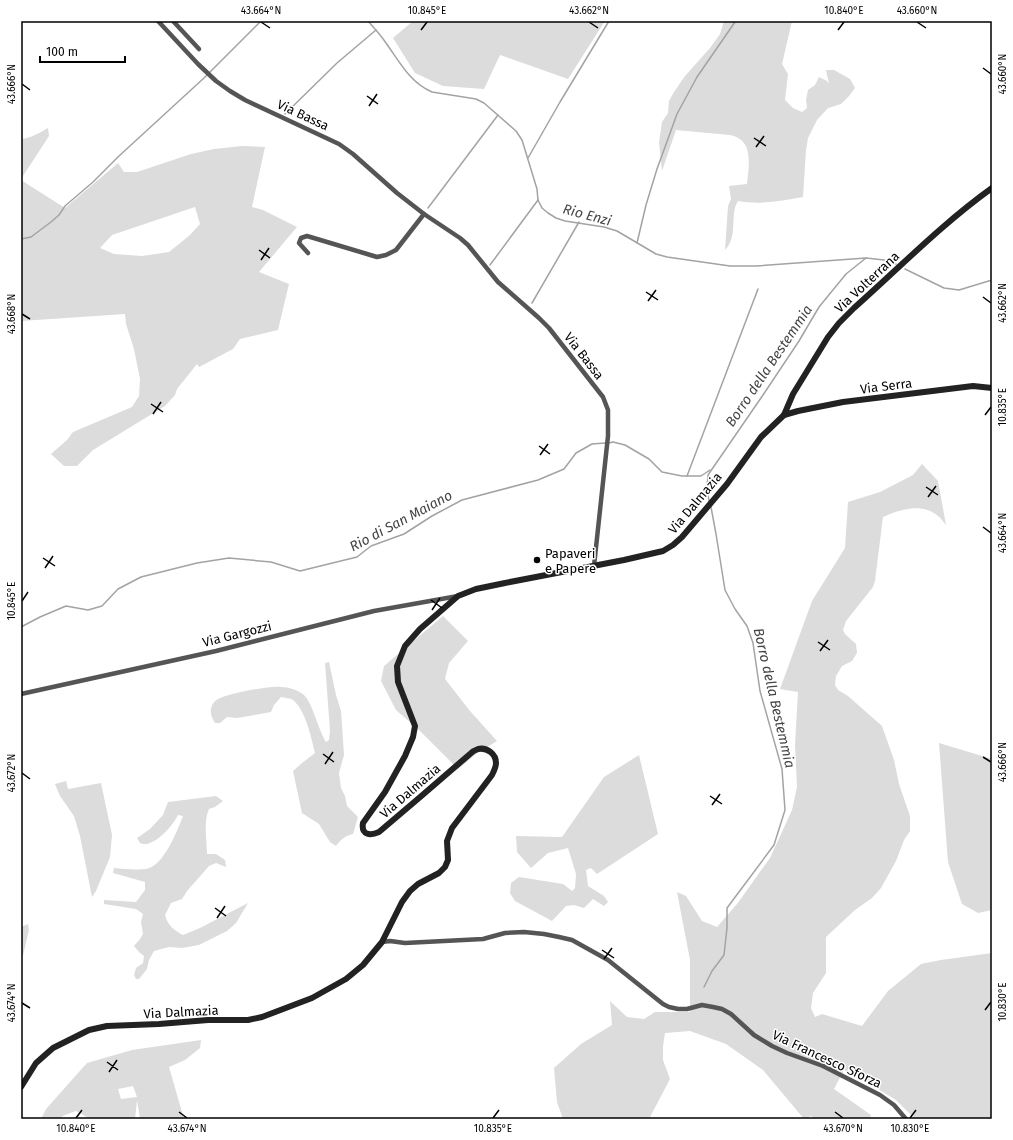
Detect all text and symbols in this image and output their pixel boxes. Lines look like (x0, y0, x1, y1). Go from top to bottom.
text: 43.664°N (241, 5, 281, 17)
text: 10.845°E (408, 5, 446, 17)
text: 43.662°N (569, 5, 609, 17)
text: 10.840°E (824, 5, 864, 17)
text: 43.660°N (897, 5, 937, 17)
scale bar (40, 38, 125, 64)
text: 100 m (46, 45, 78, 59)
text: 43.660°N (997, 54, 1009, 94)
text: 43.666°N (6, 64, 18, 104)
street label: Via Bassa (275, 97, 331, 133)
water label: Rio Enzi (561, 200, 613, 230)
street label: Via Volterrana (832, 248, 902, 316)
text: 43.662°N (997, 283, 1009, 323)
text: 43.668°N (6, 294, 18, 334)
water label: Borro della Bestemmia (722, 302, 816, 430)
street label: Via Bassa (561, 330, 607, 382)
street label: Via Serra (859, 375, 913, 397)
text: 10.835°E (997, 388, 1009, 426)
street label: Via Dalmazia (665, 469, 725, 537)
water label: Rio di San Maiano (347, 487, 455, 555)
text: 43.664°N (997, 513, 1009, 553)
place label: Papaveri e Papere (545, 546, 596, 576)
marker: Papaveri e Papere (532, 555, 542, 565)
text: 10.845°E (6, 582, 18, 620)
street label: Via Gargozzi (201, 618, 273, 650)
water label: Borro della Bestemmia (750, 626, 798, 770)
text: 43.666°N (997, 742, 1009, 782)
text: 43.672°N (6, 754, 18, 792)
street label: Via Dalmazia (377, 761, 443, 821)
text: 10.830°E (997, 983, 1009, 1021)
text: 43.674°N (6, 984, 18, 1022)
street label: Via Dalmazia (143, 1003, 219, 1021)
street label: Via Francesco Sforza (770, 1027, 884, 1091)
text: 10.840°E (56, 1123, 96, 1135)
text: 43.674°N (168, 1123, 206, 1135)
text: 10.835°E (474, 1123, 512, 1135)
text: 43.670°N (823, 1123, 863, 1135)
text: 10.830°E (891, 1123, 929, 1135)

